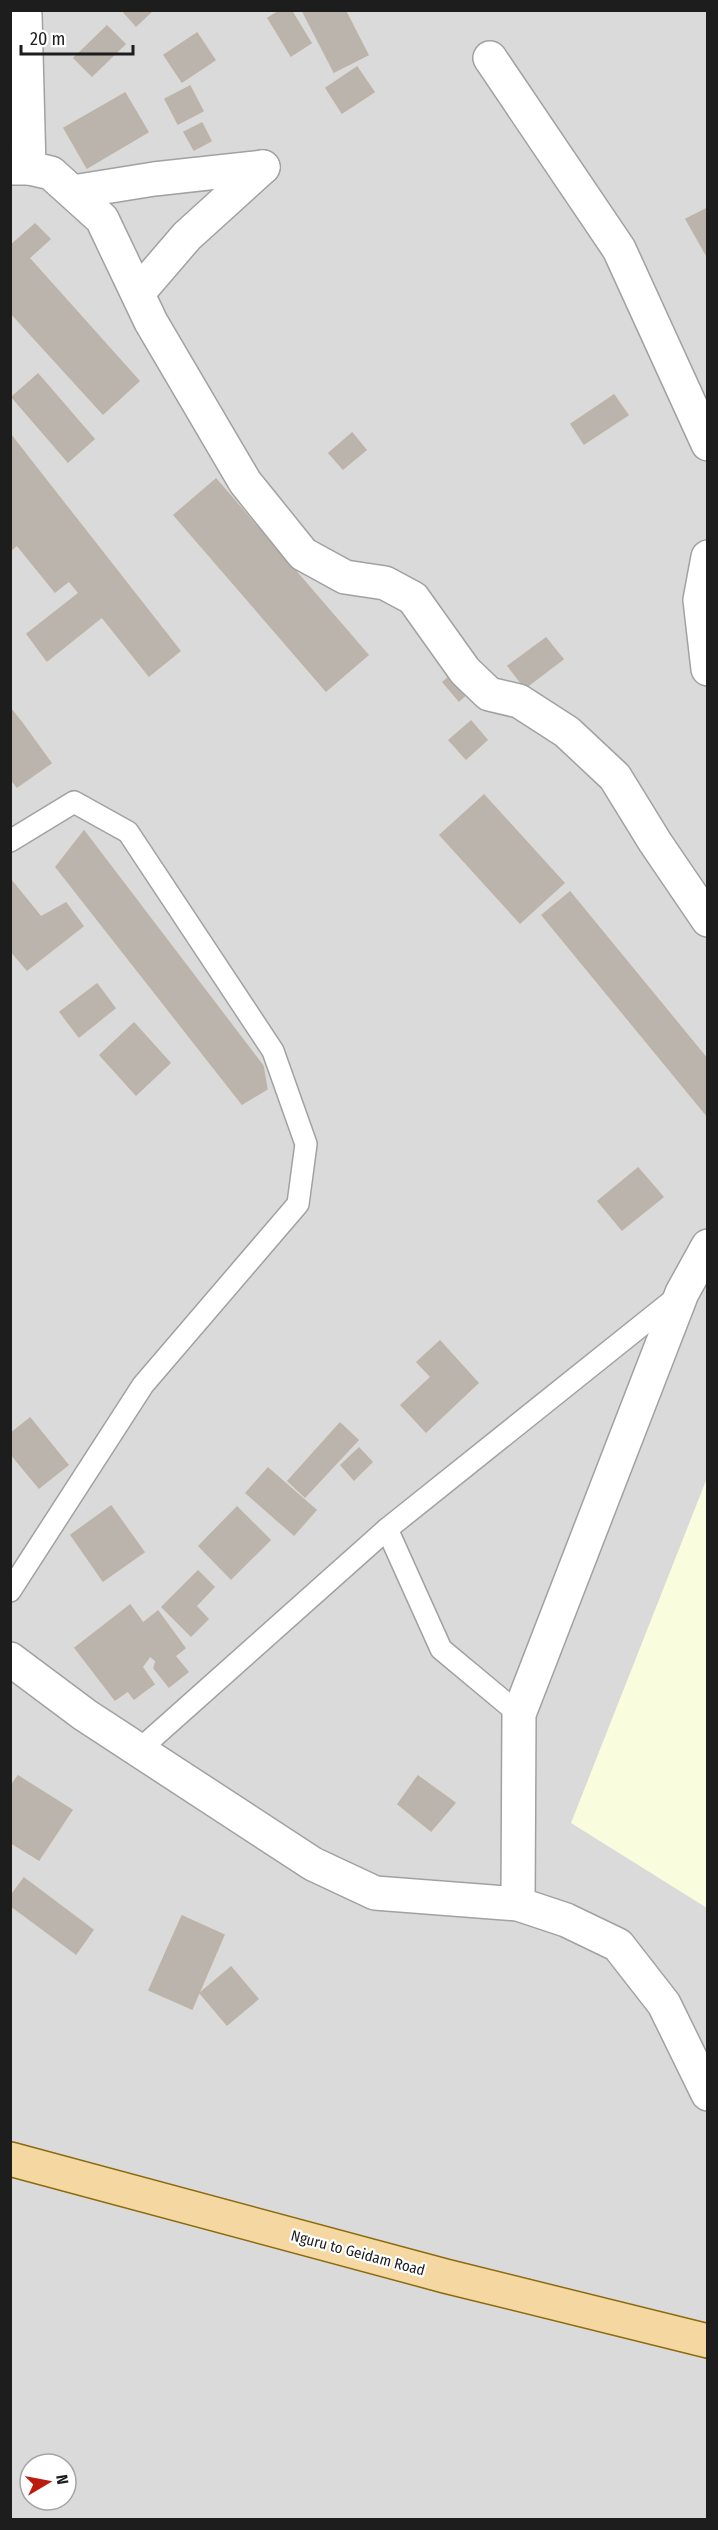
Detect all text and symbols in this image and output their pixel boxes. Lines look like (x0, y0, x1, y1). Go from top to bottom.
scale bar (21, 18, 134, 56)
text: 20 m (30, 28, 65, 50)
street label: Nguru to Geidam Road (289, 2226, 427, 2280)
north arrow (18, 2452, 78, 2512)
text: N (52, 2473, 72, 2486)

